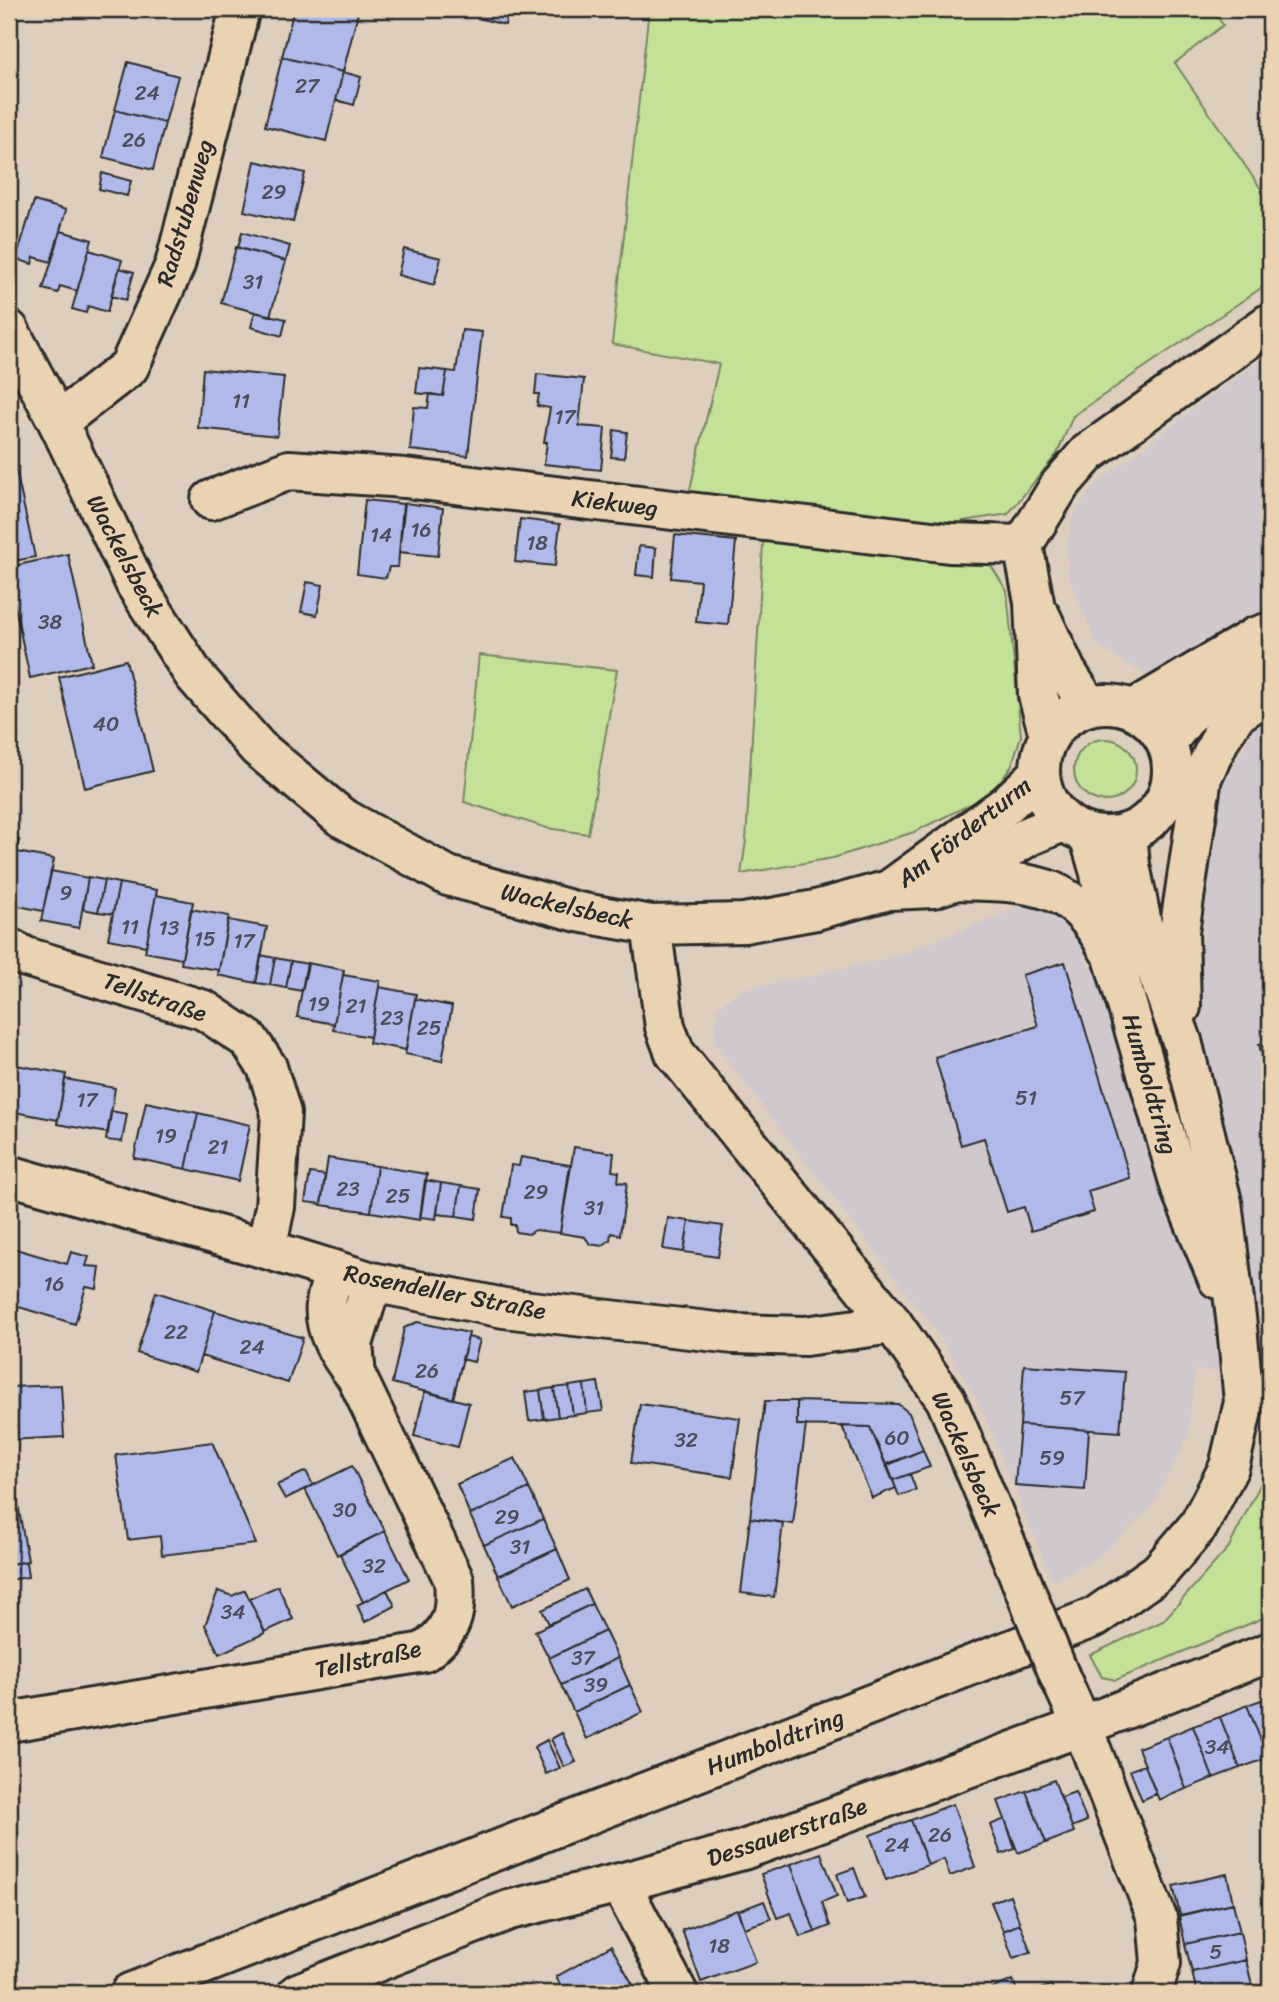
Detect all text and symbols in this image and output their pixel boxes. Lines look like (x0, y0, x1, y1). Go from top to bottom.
house number: 27 (295, 67, 321, 105)
house number: 24 (134, 74, 160, 112)
house number: 26 (122, 121, 146, 159)
street label: Radstubenweg (144, 134, 226, 292)
house number: 29 (261, 173, 287, 211)
house number: 31 (243, 263, 263, 301)
house number: 11 (232, 382, 250, 420)
house number: 17 (555, 398, 578, 436)
street label: Kiekweg (569, 477, 661, 529)
street label: Wackelsbeck (75, 487, 175, 626)
house number: 16 (411, 511, 431, 549)
house number: 14 (370, 516, 392, 554)
house number: 18 (526, 524, 548, 562)
house number: 38 (38, 603, 62, 641)
house number: 40 (93, 705, 119, 743)
street label: Am Förderturm (886, 766, 1041, 899)
street label: Wackelsbeck (497, 870, 638, 942)
house number: 9 (60, 874, 73, 912)
house number: 11 (121, 908, 139, 946)
house number: 13 (159, 909, 180, 947)
house number: 15 (194, 920, 216, 958)
house number: 17 (234, 922, 257, 960)
street label: Tellstraße (97, 960, 213, 1035)
house number: 19 (308, 985, 330, 1023)
house number: 21 (345, 987, 367, 1025)
house number: 23 (380, 999, 404, 1037)
house number: 25 (417, 1009, 442, 1047)
street label: Humboldtring (1110, 1009, 1190, 1159)
house number: 51 (1015, 1079, 1037, 1117)
house number: 17 (77, 1081, 100, 1119)
house number: 19 (155, 1117, 177, 1155)
house number: 21 (207, 1128, 229, 1166)
house number: 23 (336, 1170, 360, 1208)
house number: 29 (523, 1173, 549, 1211)
house number: 25 (386, 1177, 411, 1215)
house number: 31 (584, 1189, 604, 1227)
street label: Rosendeller Straße (340, 1252, 550, 1332)
house number: 16 (44, 1265, 64, 1303)
house number: 22 (164, 1313, 188, 1351)
house number: 24 (239, 1328, 265, 1366)
house number: 26 (415, 1352, 439, 1390)
house number: 57 (1060, 1379, 1086, 1417)
street label: Wackelsbeck (919, 1384, 1013, 1524)
house number: 60 (884, 1419, 910, 1457)
house number: 32 (674, 1421, 698, 1459)
house number: 59 (1039, 1439, 1065, 1477)
house number: 30 (333, 1491, 357, 1529)
house number: 29 (494, 1498, 520, 1536)
house number: 31 (510, 1528, 530, 1566)
house number: 32 (362, 1547, 386, 1585)
house number: 34 (221, 1593, 245, 1631)
street label: Tellstraße (311, 1627, 425, 1691)
house number: 37 (571, 1639, 597, 1677)
house number: 39 (584, 1666, 608, 1704)
street label: Humboldtring (700, 1696, 850, 1788)
house number: 34 (1205, 1728, 1229, 1766)
street label: Dessauerstraße (701, 1785, 873, 1879)
house number: 26 (928, 1816, 952, 1854)
house number: 24 (884, 1826, 910, 1864)
house number: 18 (708, 1927, 730, 1965)
house number: 5 (1210, 1933, 1223, 1971)

